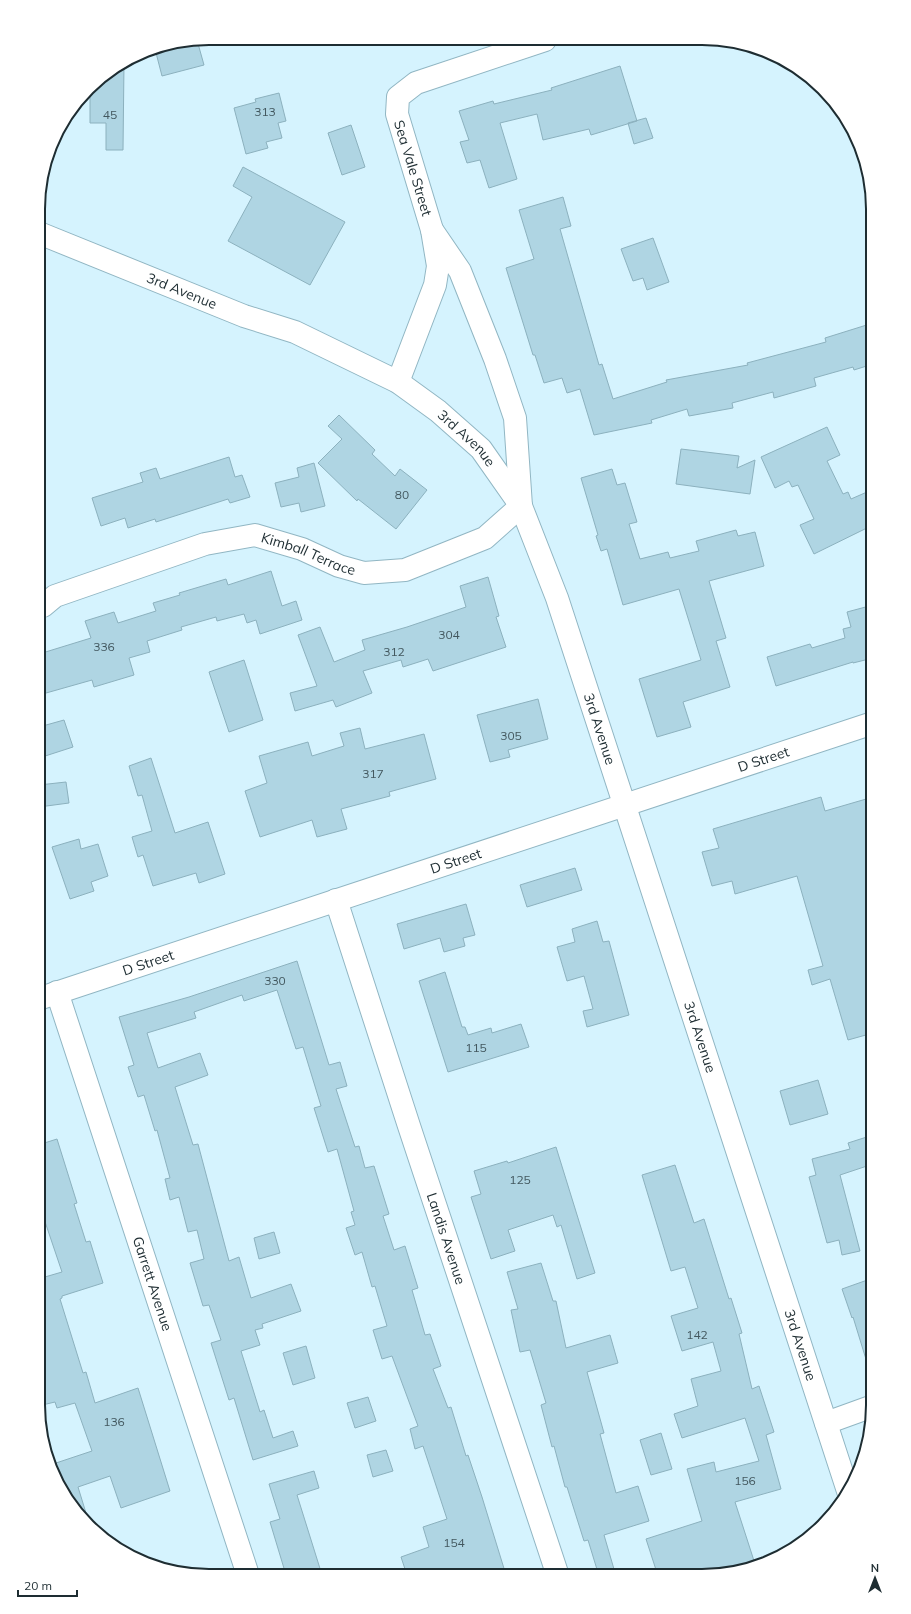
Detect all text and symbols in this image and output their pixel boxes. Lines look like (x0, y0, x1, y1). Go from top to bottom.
house number: 313 (254, 104, 276, 119)
house number: 45 (103, 107, 117, 122)
street label: Sea Vale Street (390, 118, 436, 218)
street label: 3rd Avenue (144, 269, 220, 313)
street label: 3rd Avenue (434, 406, 499, 470)
house number: 80 (395, 487, 409, 502)
street label: Kimball Terrace (259, 528, 358, 579)
house number: 304 (438, 627, 460, 642)
house number: 336 (93, 639, 115, 654)
house number: 312 (383, 644, 405, 659)
street label: 3rd Avenue (580, 691, 620, 767)
house number: 305 (500, 728, 522, 743)
street label: D Street (735, 742, 791, 776)
house number: 317 (362, 766, 384, 781)
street label: D Street (428, 844, 484, 878)
street label: D Street (120, 946, 176, 979)
house number: 330 (264, 973, 286, 988)
street label: 3rd Avenue (680, 999, 720, 1075)
house number: 115 (465, 1040, 487, 1055)
house number: 125 (509, 1172, 531, 1187)
street label: Landis Avenue (423, 1190, 470, 1287)
street label: Garrett Avenue (129, 1234, 176, 1333)
street label: 3rd Avenue (780, 1307, 820, 1383)
house number: 142 (686, 1327, 708, 1342)
house number: 136 (103, 1414, 125, 1429)
house number: 156 (734, 1473, 756, 1488)
house number: 154 (443, 1535, 465, 1550)
north arrow (855, 1558, 895, 1598)
text: N (871, 1561, 879, 1575)
scale bar (18, 1572, 77, 1598)
text: 20 m (24, 1578, 52, 1593)

